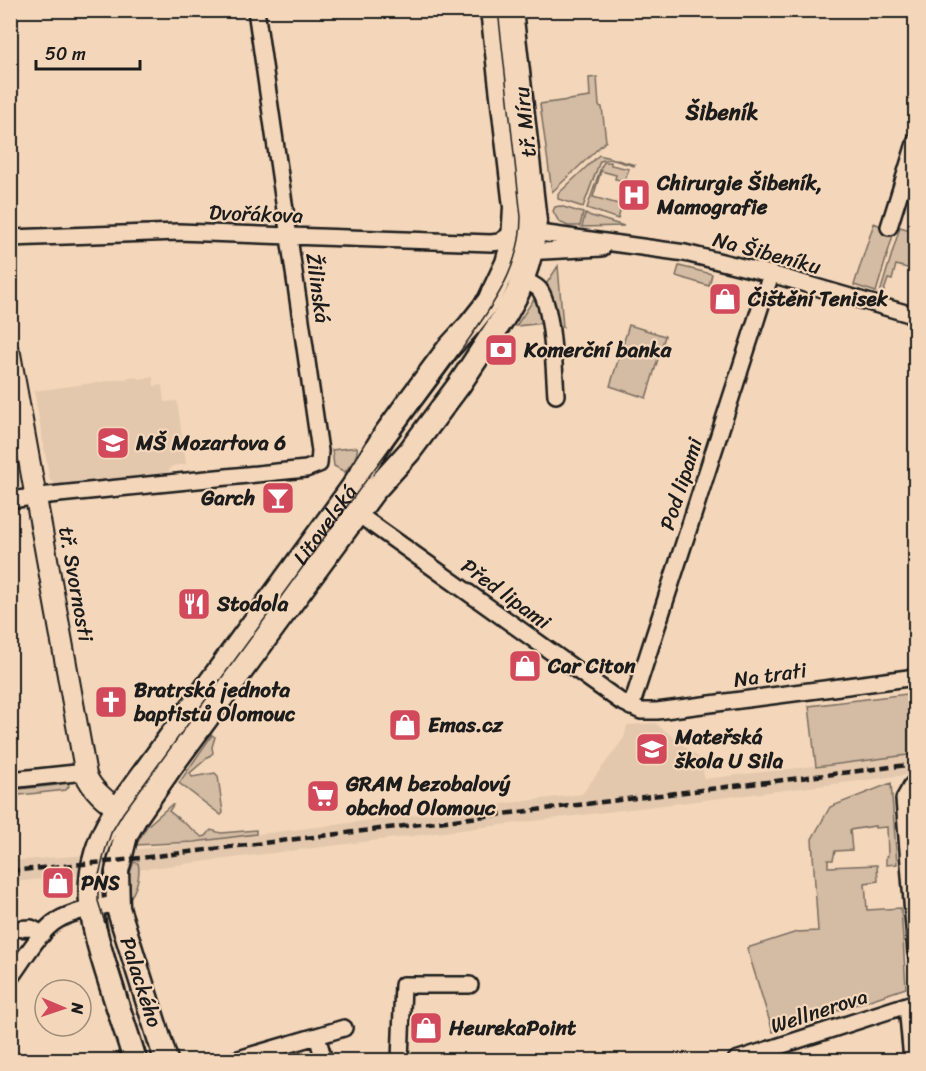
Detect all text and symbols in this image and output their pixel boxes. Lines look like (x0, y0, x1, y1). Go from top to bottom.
scale bar (36, 33, 140, 71)
text: 50 m (45, 38, 86, 70)
street label: tř. Míru (502, 84, 548, 159)
district label: Šibeník (685, 93, 759, 132)
place label: Chirurgie Šibeník, Mamografie (656, 164, 822, 226)
hospital icon: Chirurgie Šibeník, Mamografie (616, 177, 652, 213)
street label: Dvořákova (208, 193, 304, 235)
street label: Na Šibeníku (709, 220, 826, 286)
street label: Žilinská (294, 250, 342, 326)
place label: Čištění Tenisek (747, 280, 889, 318)
shop icon: Čištění Tenisek (707, 281, 743, 317)
place label: Komerční banka (523, 331, 673, 369)
bank icon: Komerční banka (483, 332, 519, 368)
place label: MŠ Mozartova 6 (135, 424, 286, 462)
school or university icon: MŠ Mozartova 6 (95, 425, 131, 461)
street label: Pod lipami (648, 432, 714, 535)
street label: Litovelská (282, 476, 368, 573)
place label: Garch (200, 479, 255, 517)
bar icon: Garch (260, 480, 296, 516)
street label: tř. Svornosti (47, 524, 105, 646)
street label: Před lipami (453, 548, 560, 641)
place label: Stodola (216, 585, 289, 623)
restaurant icon: Stodola (176, 586, 212, 622)
place label: Car Citon (547, 647, 636, 685)
shop icon: Car Citon (507, 648, 543, 684)
street label: Na trati (731, 651, 810, 699)
place label: Bratrská jednota baptistů Olomouc (133, 671, 296, 733)
church icon: Bratrská jednota baptistů Olomouc (93, 684, 129, 720)
place label: Emas.cz (428, 706, 504, 744)
shop icon: Emas.cz (387, 707, 423, 743)
place label: Mateřská škola U Sila (674, 718, 784, 780)
school or university icon: Mateřská škola U Sila (634, 731, 670, 767)
place label: GRAM bezobalový obchod Olomouc (345, 765, 511, 827)
supermarket icon: GRAM bezobalový obchod Olomouc (305, 778, 341, 814)
place label: PNS (81, 864, 121, 902)
shop icon: PNS (40, 865, 76, 901)
street label: Palackého (108, 932, 174, 1032)
street label: Wellnerova (765, 977, 873, 1045)
north arrow (33, 978, 93, 1038)
text: N (63, 1001, 92, 1015)
place label: HeurekaPoint (448, 1009, 577, 1047)
shop icon: HeurekaPoint (408, 1010, 444, 1046)

